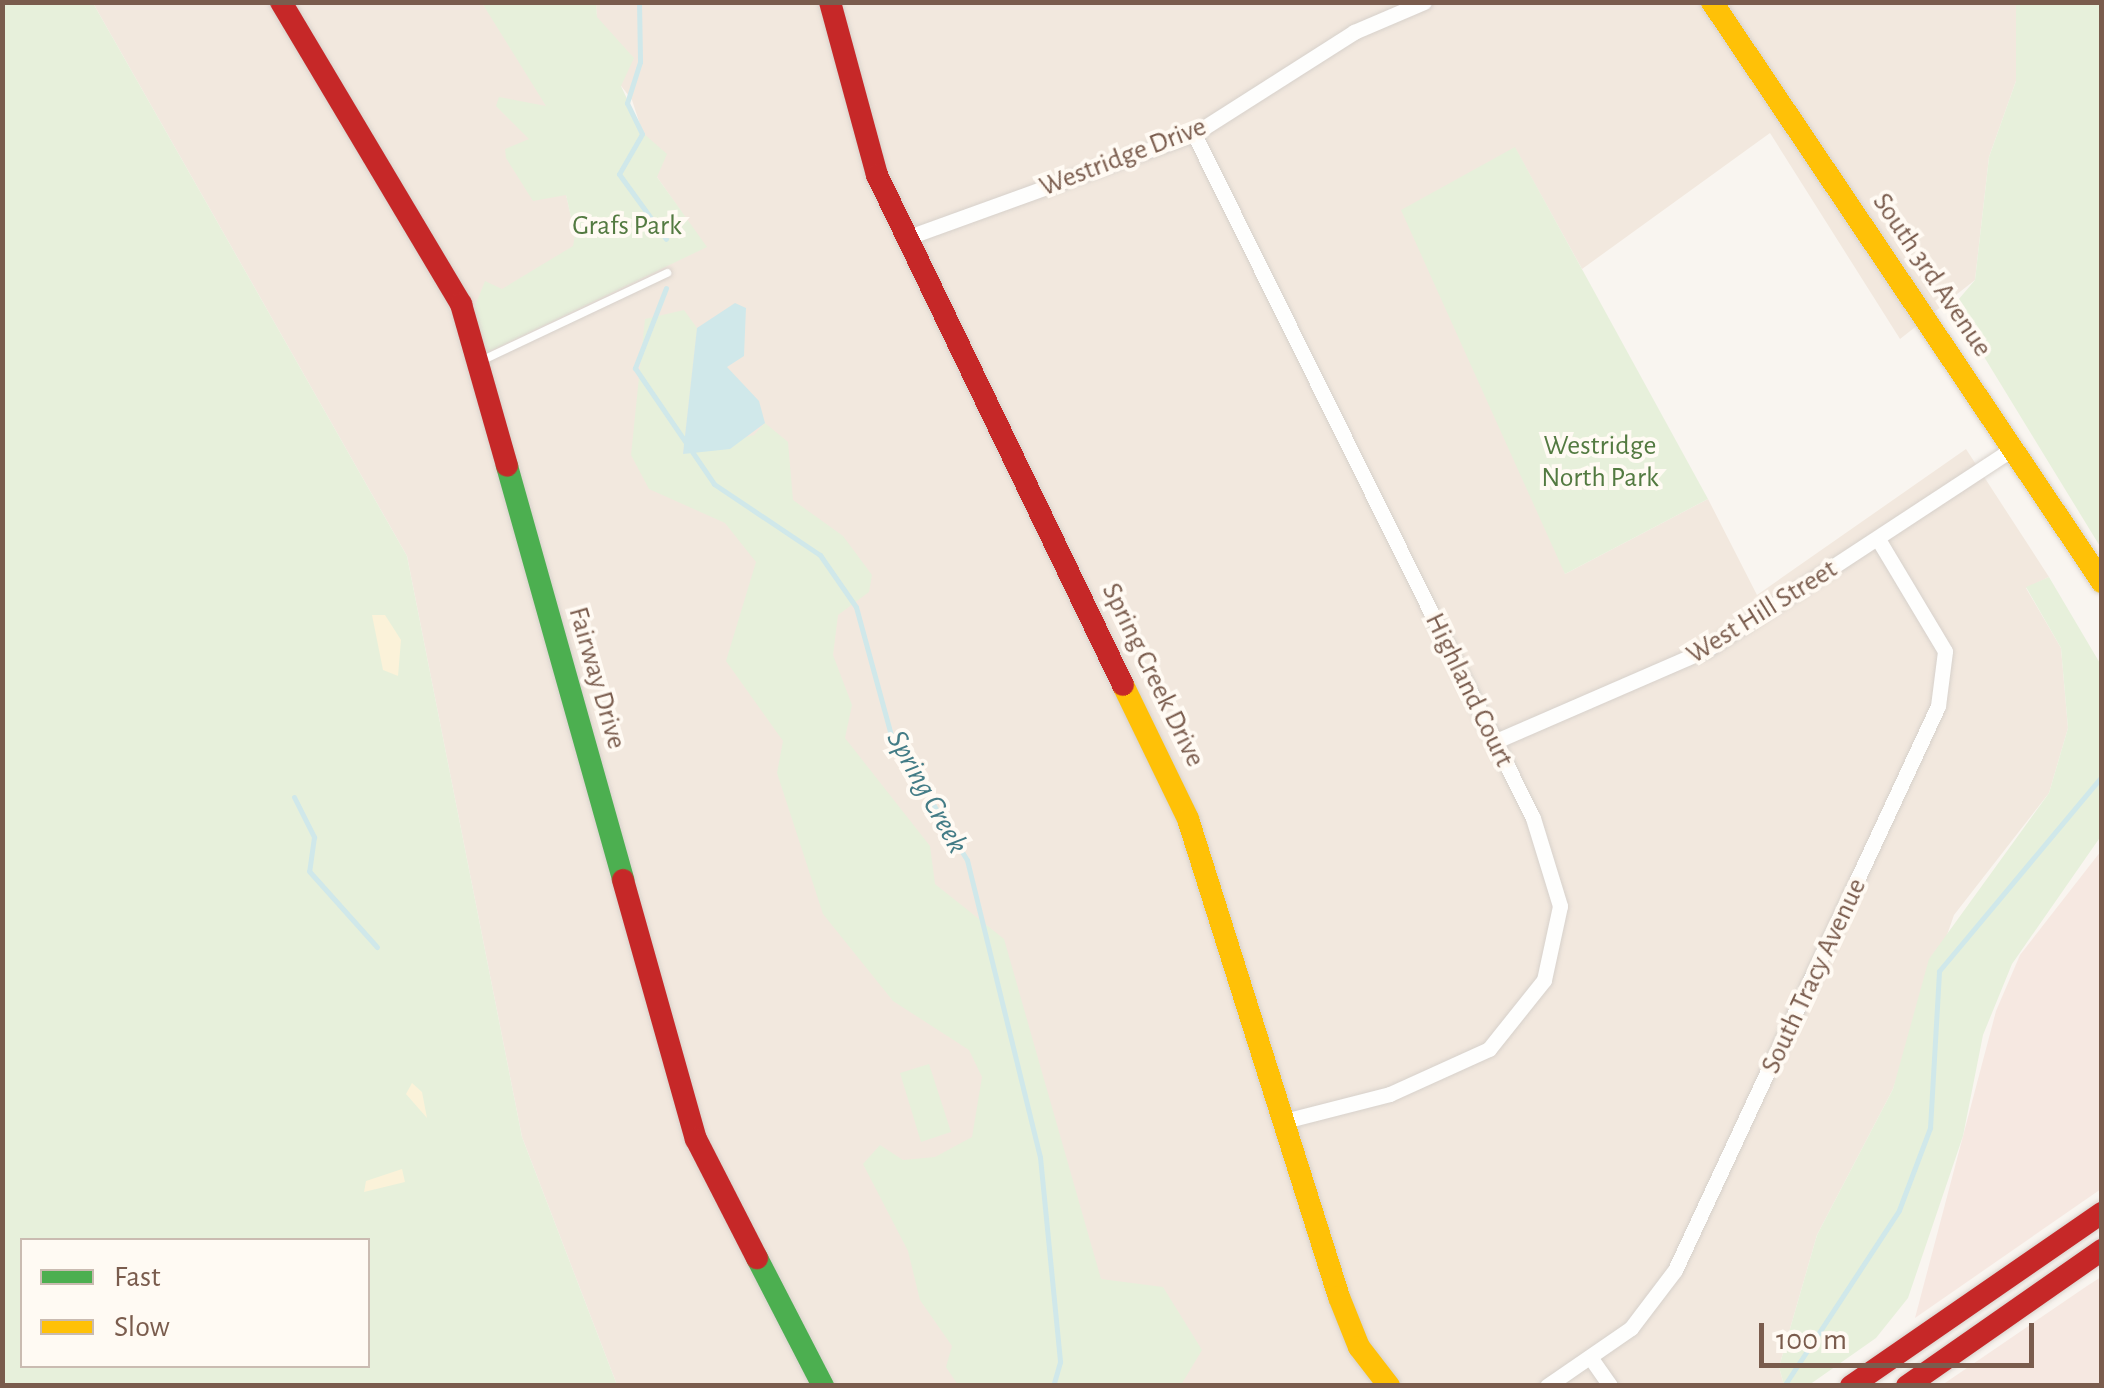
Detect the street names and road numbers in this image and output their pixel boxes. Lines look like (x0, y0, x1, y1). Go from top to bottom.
street label: Westridge Drive (1035, 110, 1211, 204)
street label: South 3rd Avenue (1865, 187, 1999, 363)
street label: West Hill Street (1681, 552, 1843, 672)
street label: Spring Creek Drive (1094, 578, 1212, 772)
street label: Fairway Drive (561, 603, 633, 753)
street label: Highland Court (1417, 608, 1521, 772)
street label: South Tracy Avenue (1754, 873, 1874, 1079)

